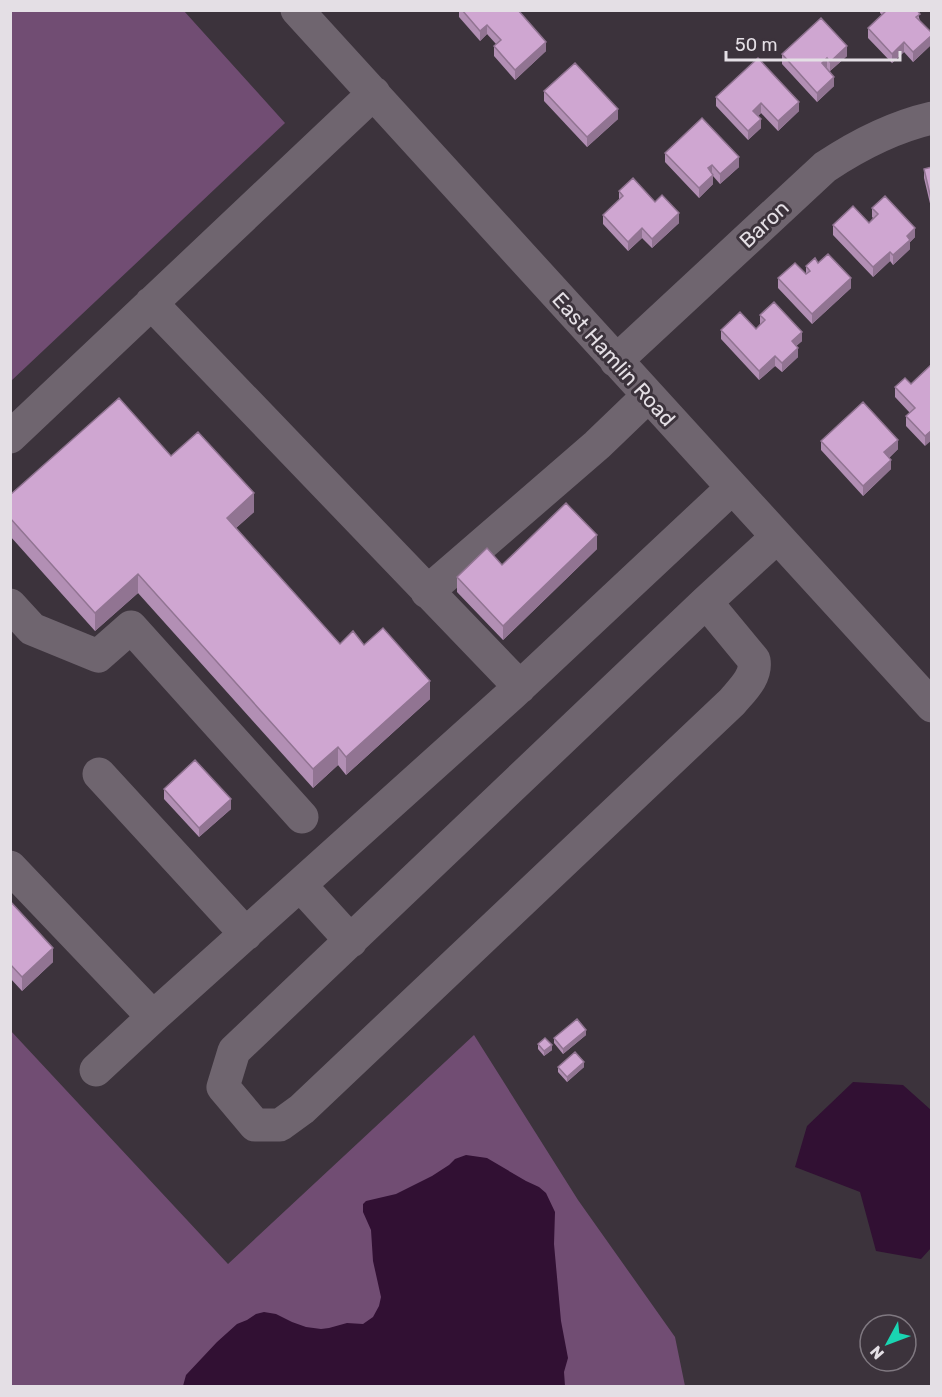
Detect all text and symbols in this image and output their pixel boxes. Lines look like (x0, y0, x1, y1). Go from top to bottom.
scale bar (726, 24, 900, 62)
text: 50 m (735, 34, 778, 56)
street label: Baron (734, 195, 794, 253)
street label: East Hamlin Road (547, 287, 681, 431)
north arrow (858, 1313, 918, 1373)
text: N (866, 1342, 888, 1363)

